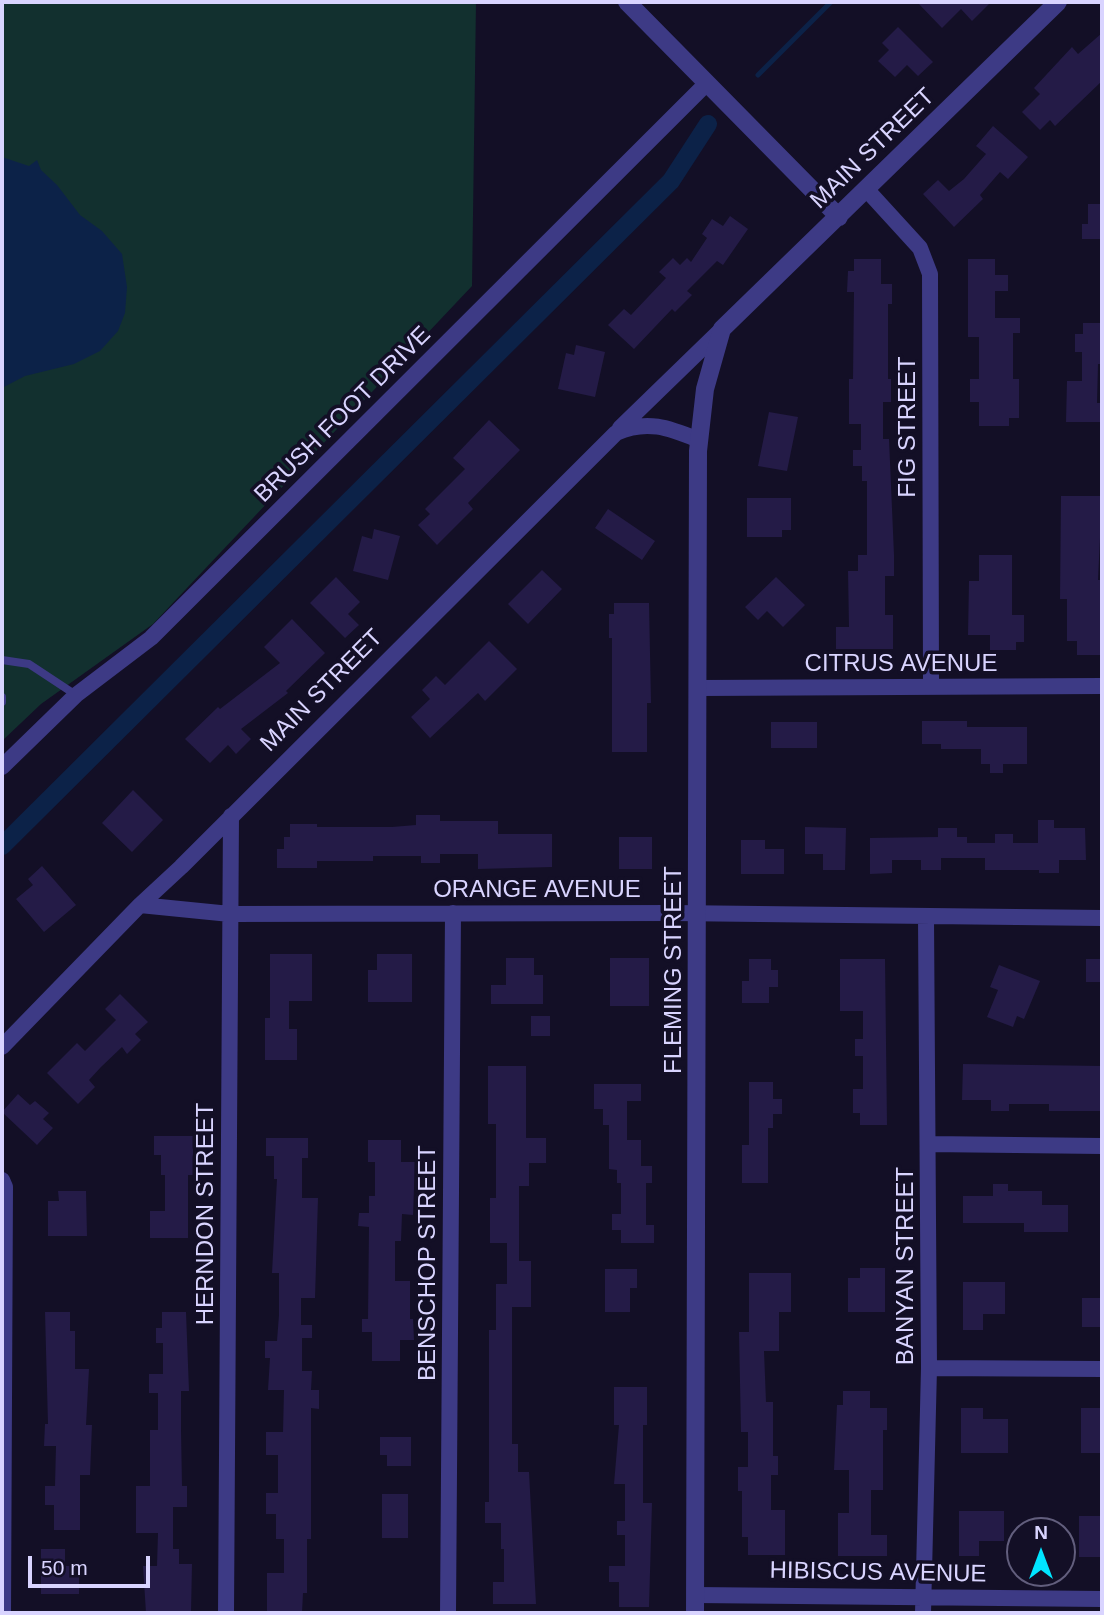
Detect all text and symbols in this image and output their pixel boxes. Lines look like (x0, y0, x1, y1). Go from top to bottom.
street label: MAIN STREET (805, 83, 941, 215)
street label: BRUSH FOOT DRIVE (249, 321, 437, 509)
street label: FIG STREET (894, 356, 922, 498)
street label: MAIN STREET (255, 624, 389, 758)
street label: CITRUS AVENUE (805, 650, 997, 678)
street label: FLEMING STREET (660, 866, 688, 1074)
street label: ORANGE AVENUE (433, 876, 641, 904)
street label: HERNDON STREET (192, 1103, 220, 1325)
street label: BENSCHOP STREET (414, 1145, 442, 1381)
street label: BANYAN STREET (892, 1167, 920, 1365)
north arrow (1006, 1517, 1076, 1587)
text: N (1034, 1522, 1048, 1543)
scale bar (32, 1542, 154, 1586)
text: 50 m (41, 1556, 88, 1579)
street label: HIBISCUS AVENUE (769, 1557, 987, 1589)

